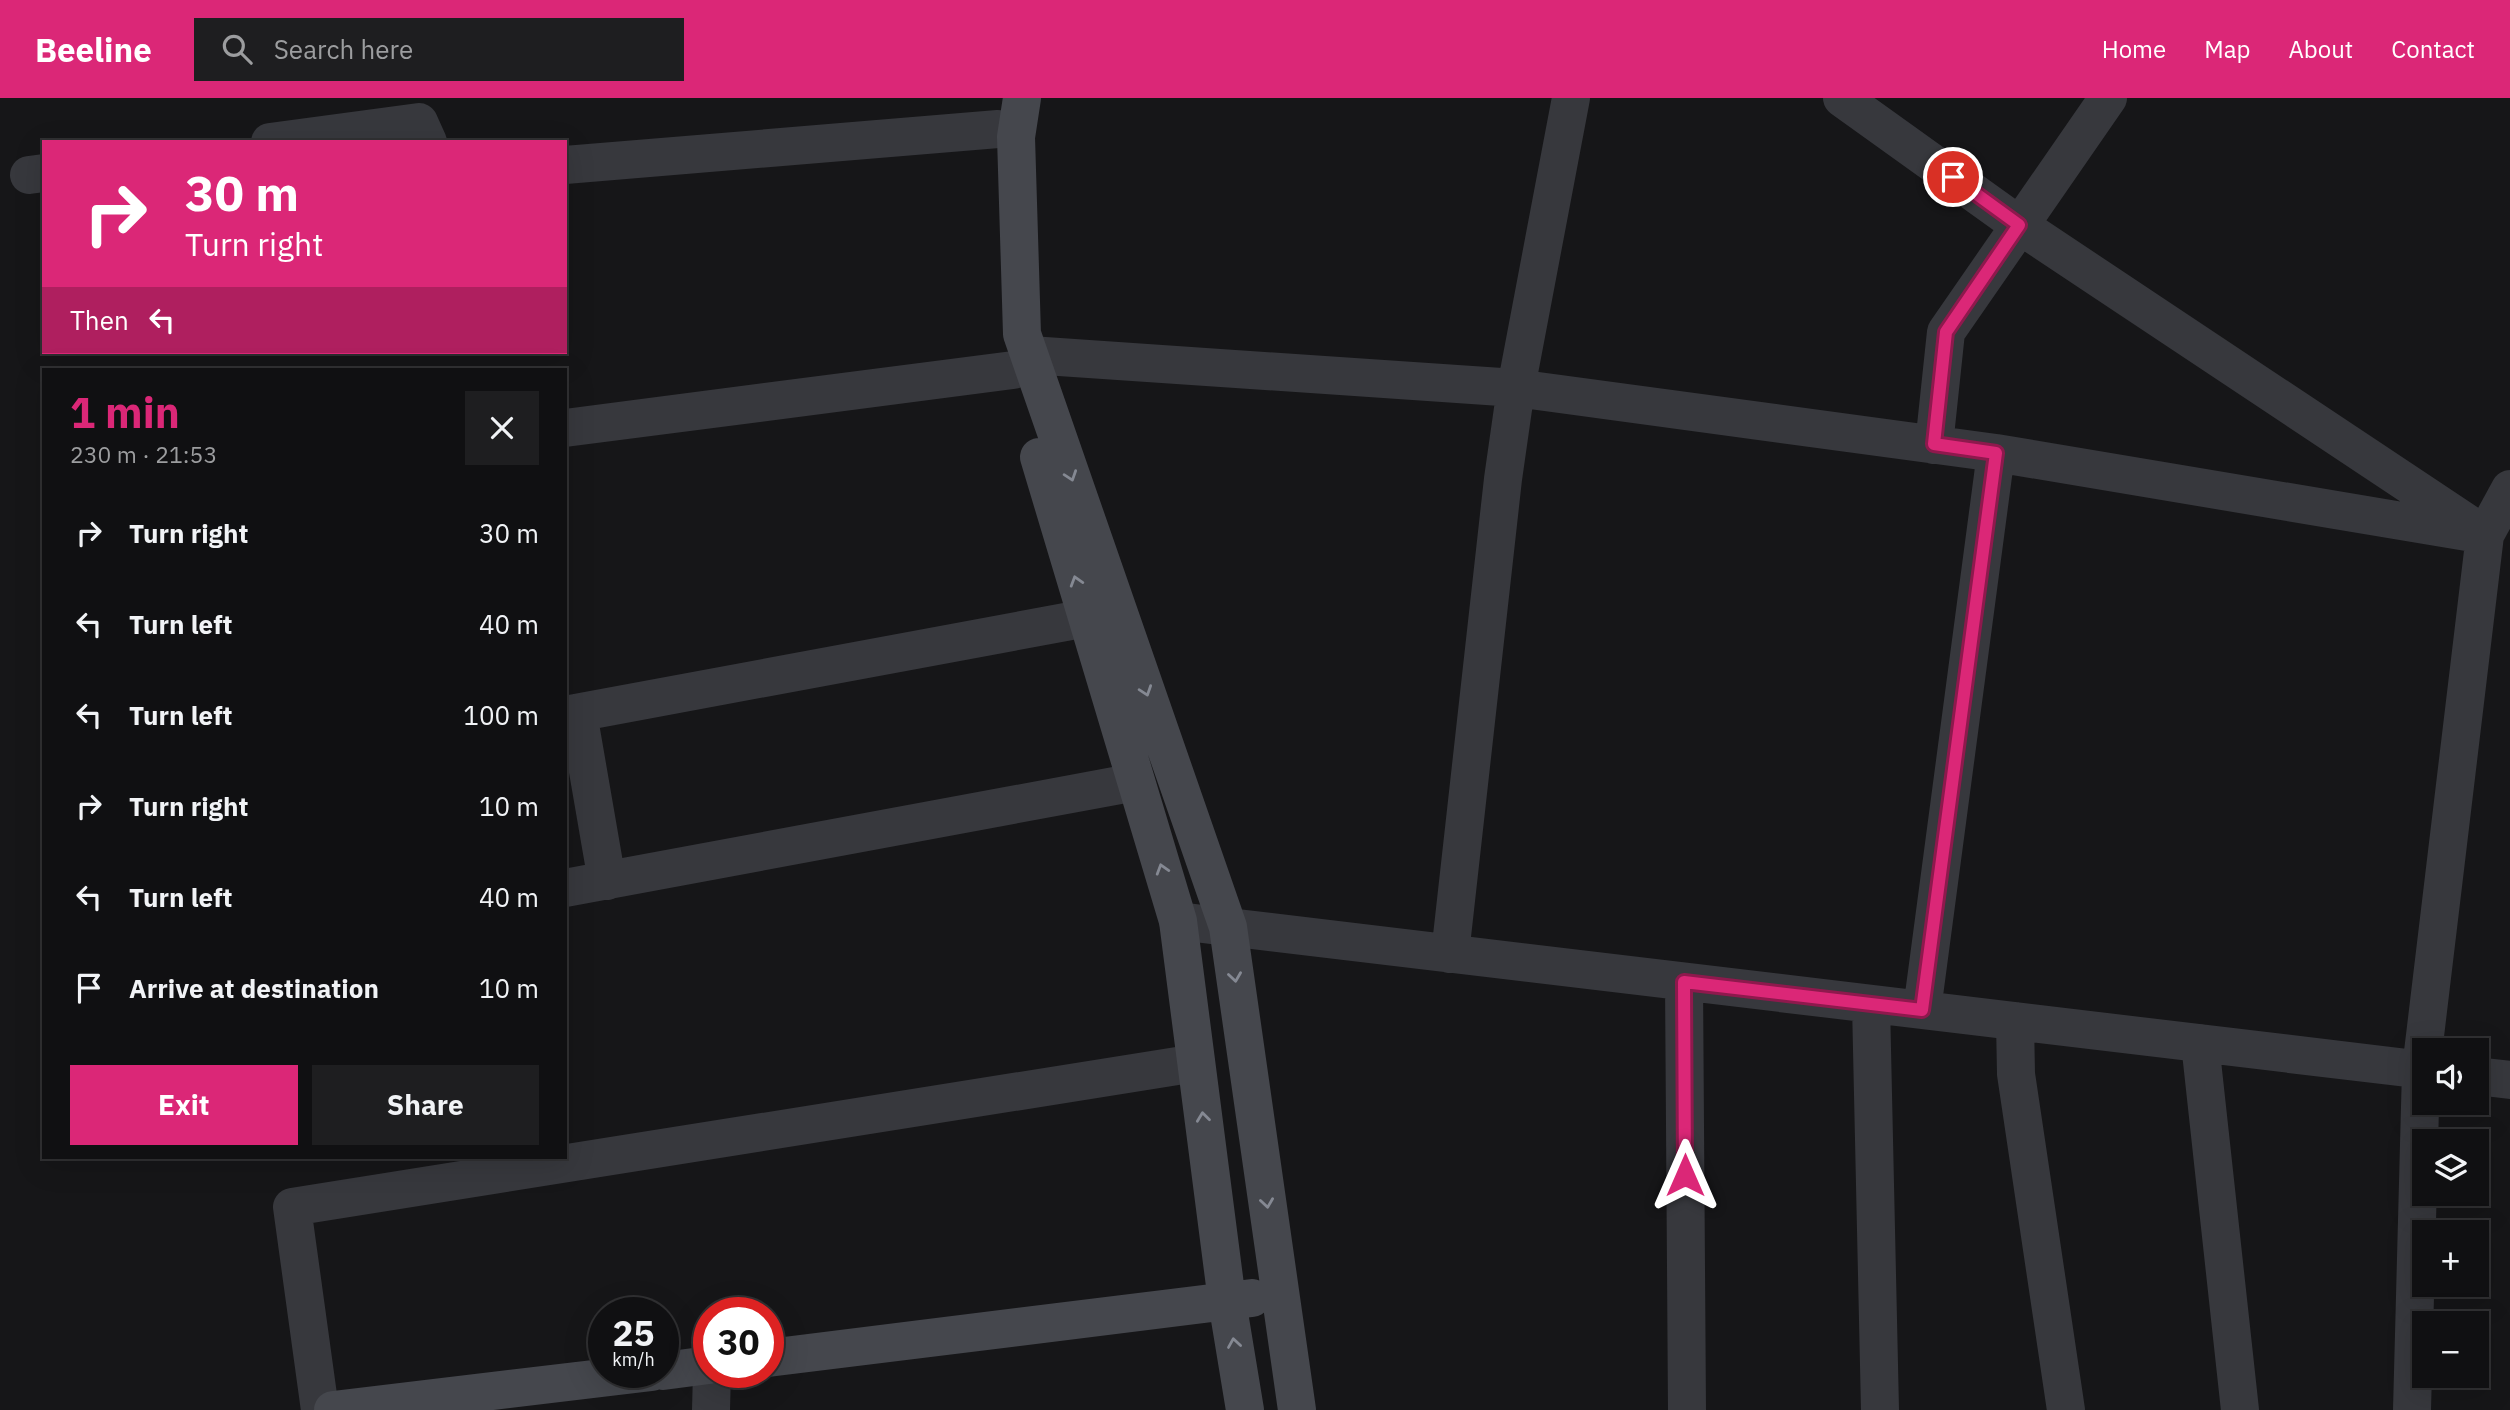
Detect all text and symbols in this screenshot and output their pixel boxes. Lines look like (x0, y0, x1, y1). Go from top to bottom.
search box (194, 18, 684, 81)
text: Beeline (35, 28, 152, 71)
icon: search (218, 30, 256, 68)
text: Search here (274, 32, 413, 66)
text: Home (2102, 33, 2166, 65)
text: Map (2204, 33, 2250, 65)
text: About (2288, 33, 2353, 65)
text: Contact (2391, 33, 2475, 65)
pin (1923, 147, 1983, 207)
icon: arrive (1934, 158, 1972, 196)
text: 30 m (185, 161, 299, 224)
icon: right (70, 168, 161, 259)
text: Turn right (185, 223, 323, 265)
icon: left (143, 301, 181, 339)
text: Then (70, 303, 129, 337)
text: 1 min (70, 385, 180, 440)
button: close (465, 391, 539, 465)
text: 230 m · 21:53 (70, 439, 217, 469)
one-way arrow (1063, 469, 1077, 481)
icon: right (70, 514, 108, 552)
text: Turn right (129, 516, 248, 550)
text: 30 m (479, 516, 539, 550)
one-way arrow (1070, 575, 1085, 587)
icon: left (70, 605, 108, 643)
text: Turn left (129, 607, 232, 641)
text: 40 m (479, 607, 539, 641)
one-way arrow (1138, 684, 1152, 696)
icon: left (70, 696, 108, 734)
text: Turn left (129, 698, 232, 732)
text: 100 m (463, 698, 539, 732)
icon: right (70, 787, 108, 825)
text: Turn right (129, 789, 248, 823)
text: 10 m (479, 789, 539, 823)
one-way arrow (1156, 863, 1171, 875)
icon: left (70, 878, 108, 916)
text: Turn left (129, 880, 232, 914)
text: 40 m (479, 880, 539, 914)
icon: arrive (70, 969, 108, 1007)
text: Arrive at destination (129, 971, 379, 1005)
text: 10 m (479, 971, 539, 1005)
one-way arrow (1228, 972, 1243, 983)
map controls (2412, 1038, 2489, 1388)
button: sound (2412, 1038, 2489, 1115)
button: Exit (70, 1065, 298, 1145)
button: Share (312, 1065, 539, 1145)
one-way arrow (1196, 1111, 1211, 1123)
button: layers (2412, 1129, 2489, 1206)
position arrow (1648, 1138, 1722, 1212)
one-way arrow (1260, 1197, 1275, 1209)
button: + (2412, 1220, 2489, 1297)
speed limit sign: 30 (693, 1297, 784, 1388)
text: 25 (612, 1310, 655, 1356)
button: − (2412, 1311, 2489, 1388)
one-way arrow (1227, 1337, 1242, 1349)
text: km/h (612, 1348, 655, 1371)

